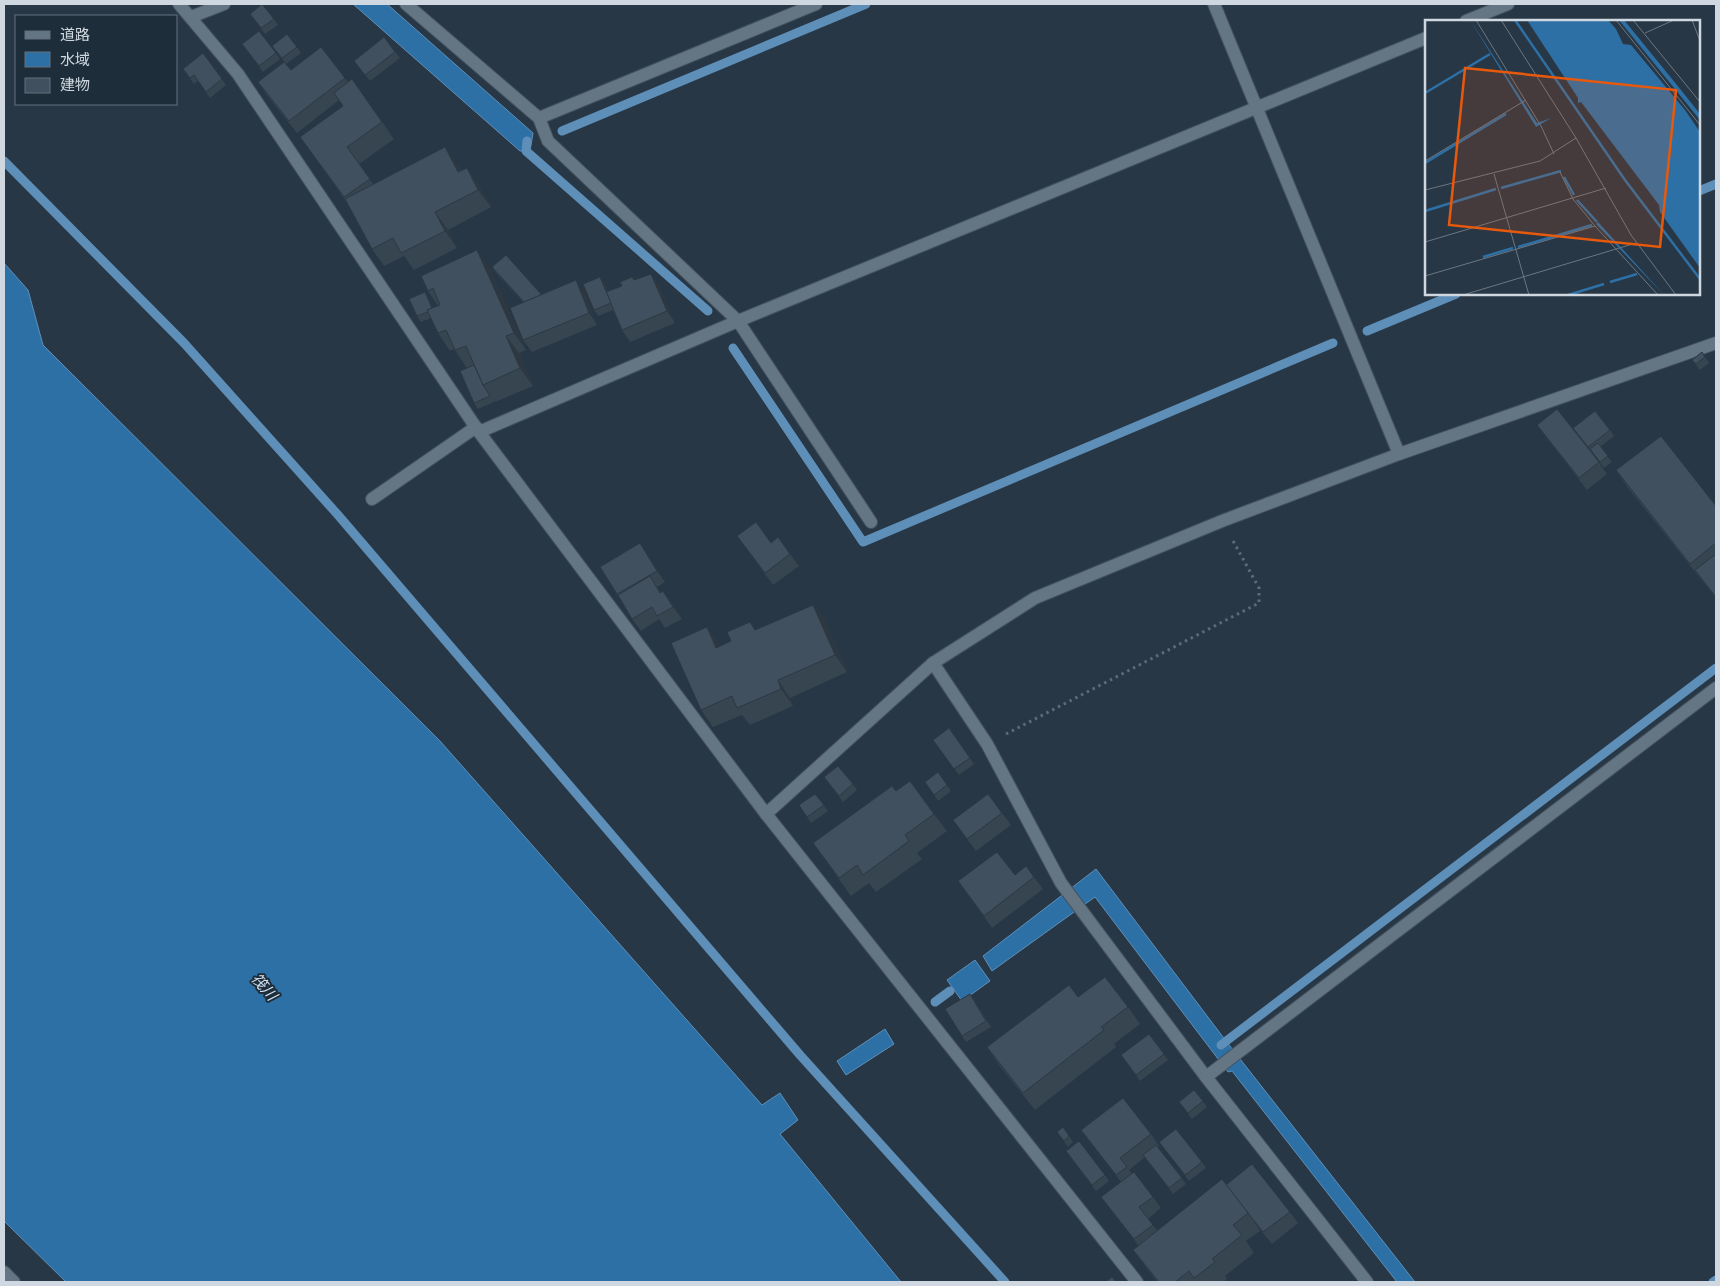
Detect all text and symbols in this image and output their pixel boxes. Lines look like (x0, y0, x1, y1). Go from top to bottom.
legend (15, 15, 178, 105)
inset map (1425, 20, 1700, 295)
text: 道路 (60, 25, 90, 44)
text: 水域 (60, 50, 90, 69)
text: 建物 (60, 75, 90, 94)
water label: 筏川 (247, 969, 283, 1006)

